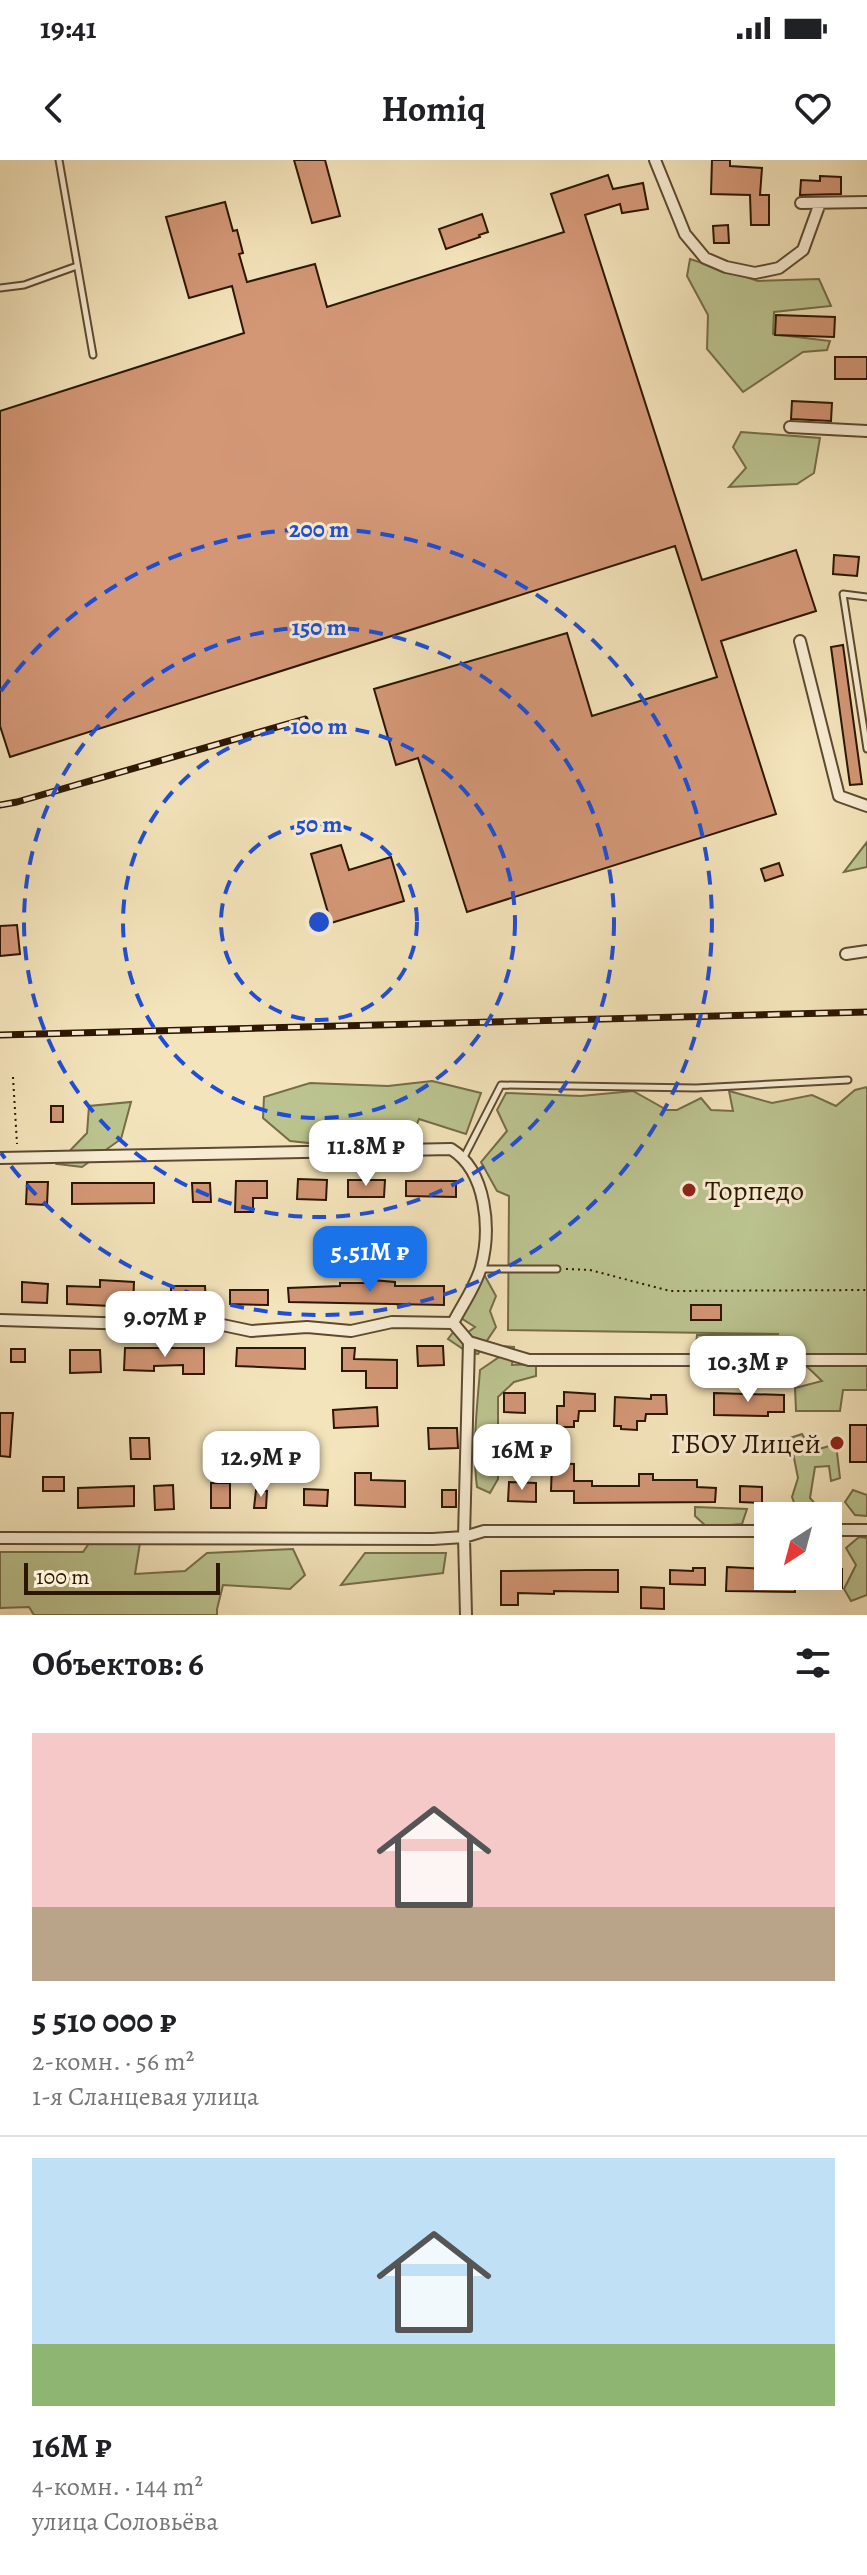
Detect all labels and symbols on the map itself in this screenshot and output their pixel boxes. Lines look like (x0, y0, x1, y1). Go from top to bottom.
text: 200 m (289, 513, 349, 545)
text: 150 m (291, 611, 347, 643)
text: 100 m (290, 710, 348, 742)
text: 50 m (296, 808, 342, 840)
centre of rings (305, 908, 333, 936)
pin: 11.8M ₽ (292, 1120, 440, 1188)
place label: Торпедо (705, 1172, 804, 1210)
marker: Торпедо (680, 1181, 698, 1199)
pin: 5.51M ₽ (296, 1226, 444, 1294)
pin: 9.07M ₽ (91, 1291, 239, 1359)
pin: 10.3M ₽ (674, 1336, 822, 1404)
pin: 16M ₽ (466, 1424, 578, 1492)
place label: ГБОУ Лицей (670, 1425, 821, 1463)
pin: 12.9M ₽ (187, 1431, 335, 1499)
marker: ГБОУ Лицей (828, 1434, 846, 1452)
north arrow (754, 1502, 842, 1590)
scale bar (24, 1559, 220, 1595)

